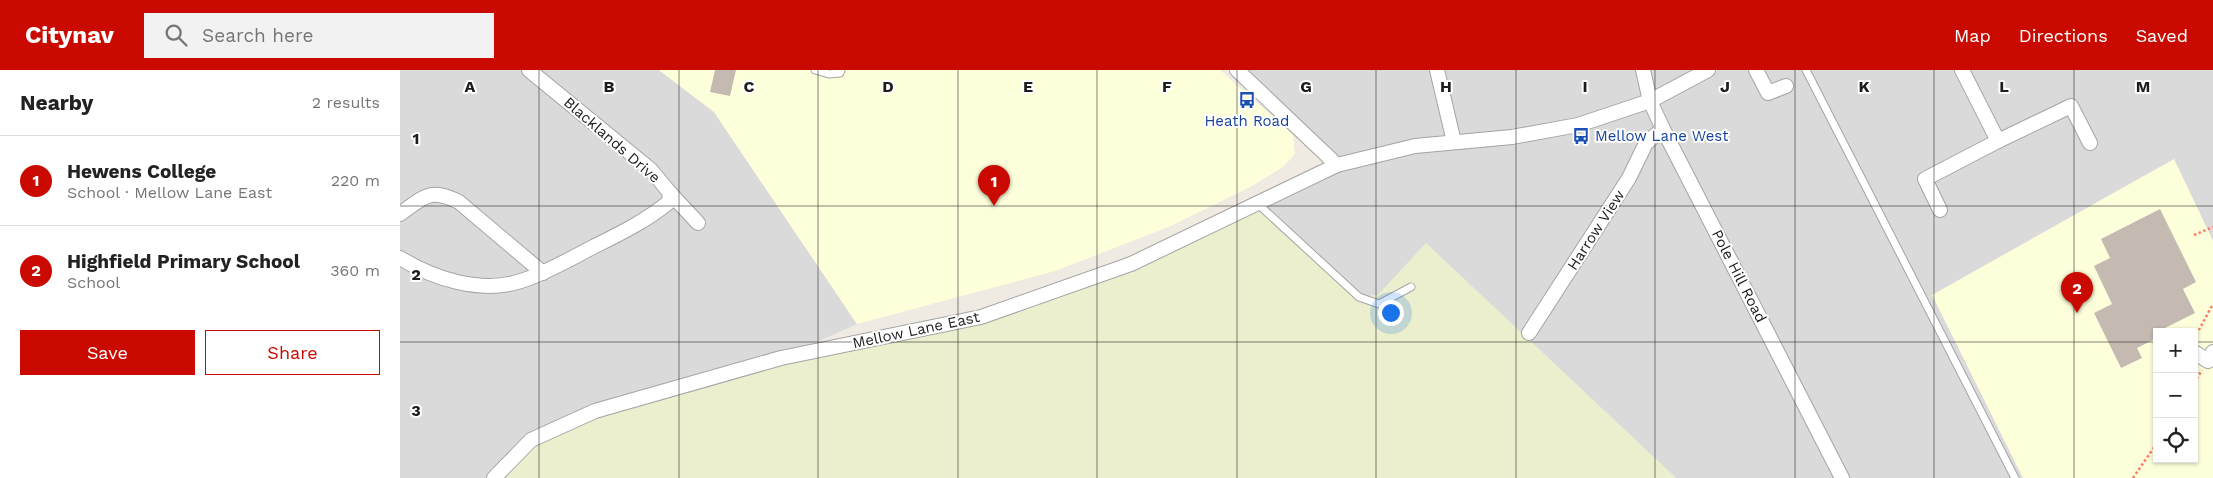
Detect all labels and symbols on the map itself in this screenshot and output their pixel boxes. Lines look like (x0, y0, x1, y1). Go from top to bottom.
text: A (465, 77, 476, 96)
text: B (604, 77, 615, 96)
text: C (744, 77, 755, 96)
text: D (882, 77, 894, 96)
text: E (1023, 77, 1033, 96)
text: F (1162, 77, 1172, 96)
text: G (1300, 77, 1312, 96)
text: H (1440, 77, 1452, 96)
text: I (1582, 77, 1588, 96)
text: J (1720, 77, 1730, 96)
text: K (1858, 77, 1870, 96)
text: L (1999, 77, 2009, 96)
text: M (2136, 77, 2150, 96)
bus stop icon: Heath Road (1237, 90, 1257, 110)
street label: Blacklands Drive (560, 93, 664, 187)
place label: Heath Road (1204, 112, 1290, 130)
bus stop icon: Mellow Lane West (1571, 126, 1591, 146)
place label: Mellow Lane West (1595, 127, 1729, 145)
text: 1 (413, 129, 419, 148)
pin: 1 (978, 165, 1010, 206)
street label: Harrow View (1563, 186, 1629, 273)
street label: Pole Hill Road (1708, 227, 1770, 325)
text: 2 (411, 265, 421, 284)
pin: 2 (2061, 272, 2093, 313)
your location (1378, 300, 1404, 326)
street label: Mellow Lane East (851, 308, 982, 352)
text: 3 (411, 401, 421, 420)

